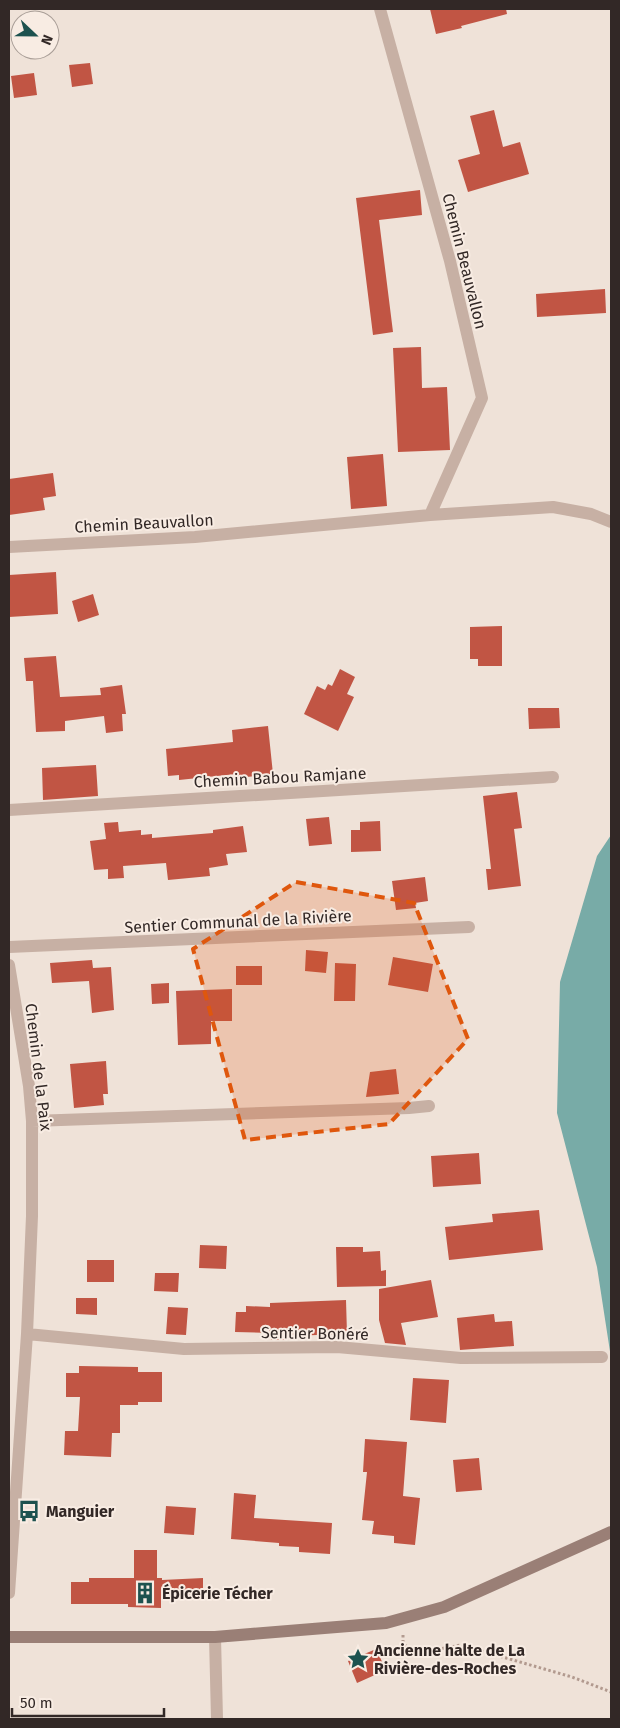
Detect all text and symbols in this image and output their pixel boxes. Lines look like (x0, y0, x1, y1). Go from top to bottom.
north arrow (10, 10, 60, 60)
text: N (37, 32, 56, 47)
street label: Chemin Beauvallon (438, 191, 491, 331)
street label: Chemin Beauvallon (74, 510, 214, 537)
street label: Chemin Babou Ramjane (193, 763, 367, 792)
street label: Sentier Communal de la Rivière (124, 906, 352, 937)
street label: Chemin de la Paix (21, 1002, 56, 1132)
street label: Sentier Bonéré (261, 1323, 369, 1344)
bus stop icon: Manguier (16, 1498, 42, 1524)
place label: Manguier (46, 1502, 115, 1521)
building icon: Épicerie Técher (132, 1580, 158, 1606)
place label: Épicerie Técher (162, 1583, 273, 1603)
place label: Ancienne halte de La Rivière-des-Roches (373, 1641, 525, 1678)
place icon: Ancienne halte de La Rivière-des-Roches (345, 1646, 371, 1672)
scale bar (12, 1686, 165, 1718)
text: 50 m (20, 1694, 53, 1712)

